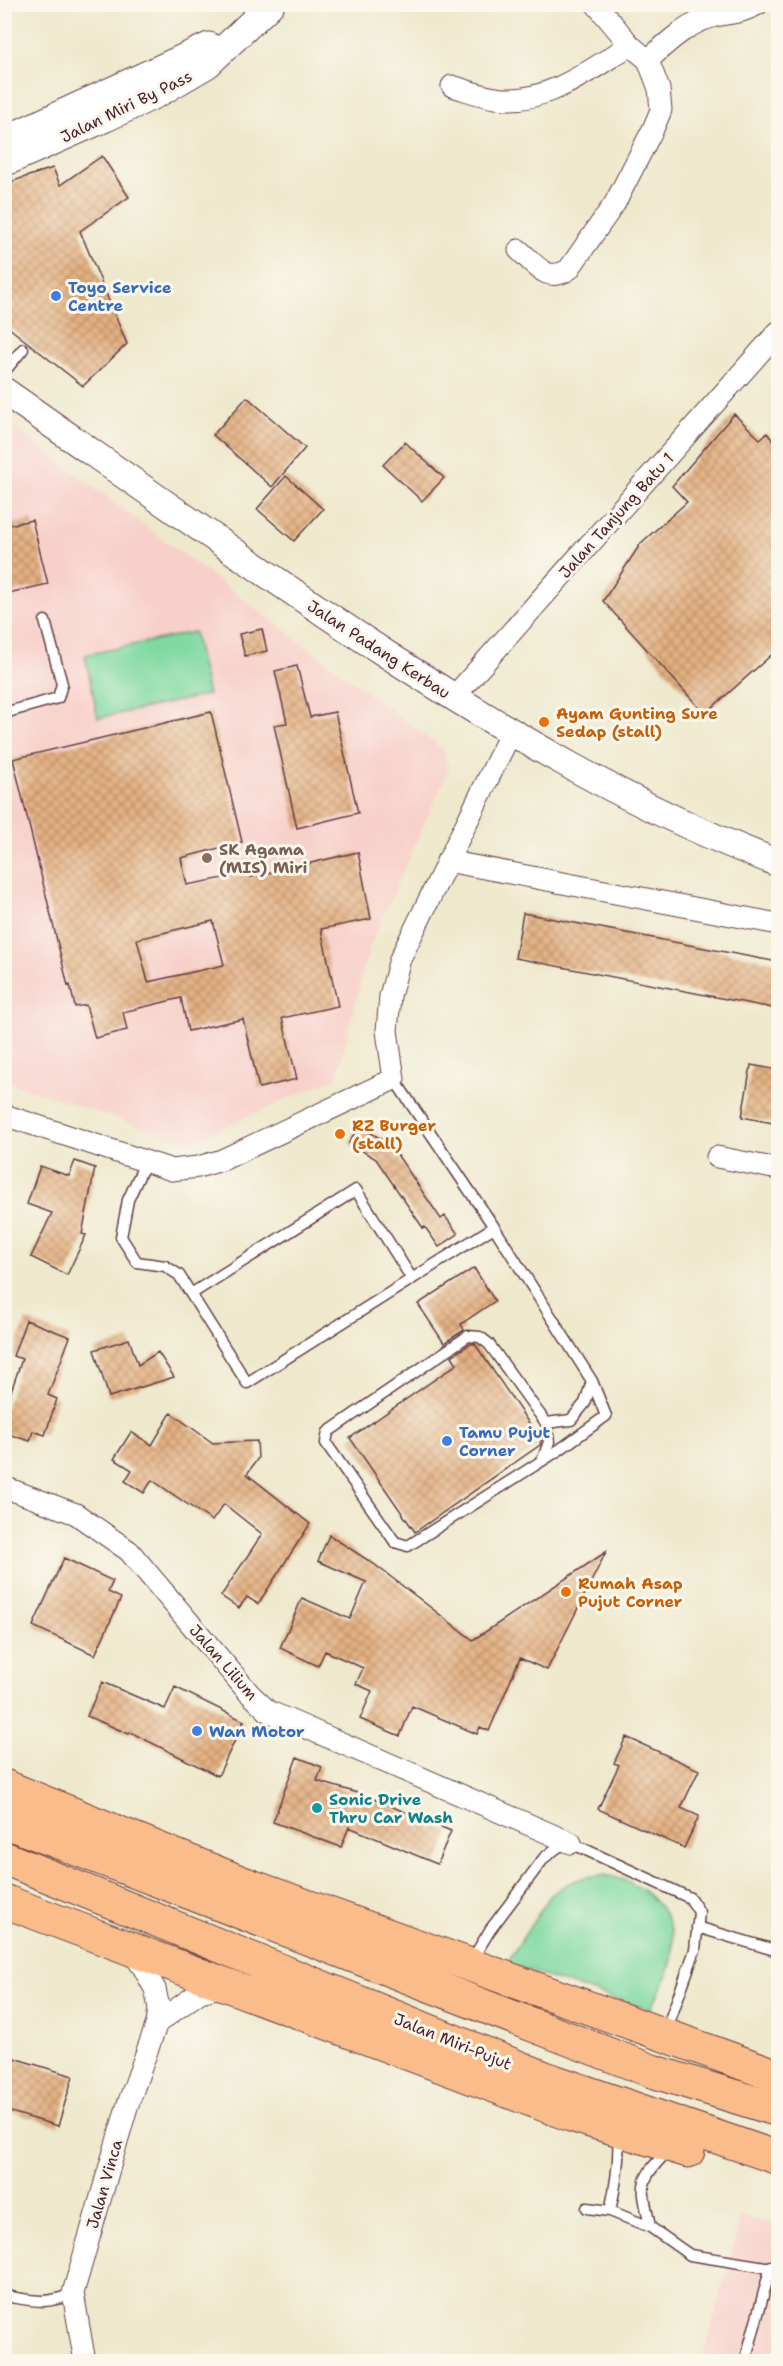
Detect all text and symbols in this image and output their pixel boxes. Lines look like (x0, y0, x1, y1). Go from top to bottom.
street label: Jalan Miri By Pass (57, 65, 196, 147)
place label: Toyo Service Centre (68, 277, 172, 316)
marker: Toyo Service Centre (49, 289, 63, 303)
street label: Jalan Tanjung Batu 1 (554, 448, 678, 583)
street label: Jalan Padang Kerbau (303, 595, 454, 704)
place label: Ayam Gunting Sure Sedap (stall) (556, 703, 718, 742)
marker: Ayam Gunting Sure Sedap (stall) (537, 715, 551, 729)
place label: SK Agama (MIS) Miri (219, 839, 308, 878)
marker: SK Agama (MIS) Miri (200, 851, 214, 865)
place label: RZ Burger (stall) (352, 1115, 436, 1154)
marker: RZ Burger (stall) (333, 1127, 347, 1141)
place label: Tamu Pujut Corner (459, 1422, 551, 1461)
marker: Tamu Pujut Corner (440, 1434, 454, 1448)
place label: Rumah Asap Pujut Corner (578, 1573, 683, 1612)
marker: Rumah Asap Pujut Corner (559, 1585, 573, 1599)
street label: Jalan Lilium (185, 1620, 263, 1705)
place label: Wan Motor (209, 1721, 305, 1742)
marker: Wan Motor (190, 1724, 204, 1738)
place label: Sonic Drive Thru Car Wash (329, 1789, 453, 1828)
marker: Sonic Drive Thru Car Wash (310, 1801, 324, 1815)
street label: Jalan Miri-Pujut (391, 2008, 515, 2075)
street label: Jalan Vinca (82, 2137, 127, 2231)

